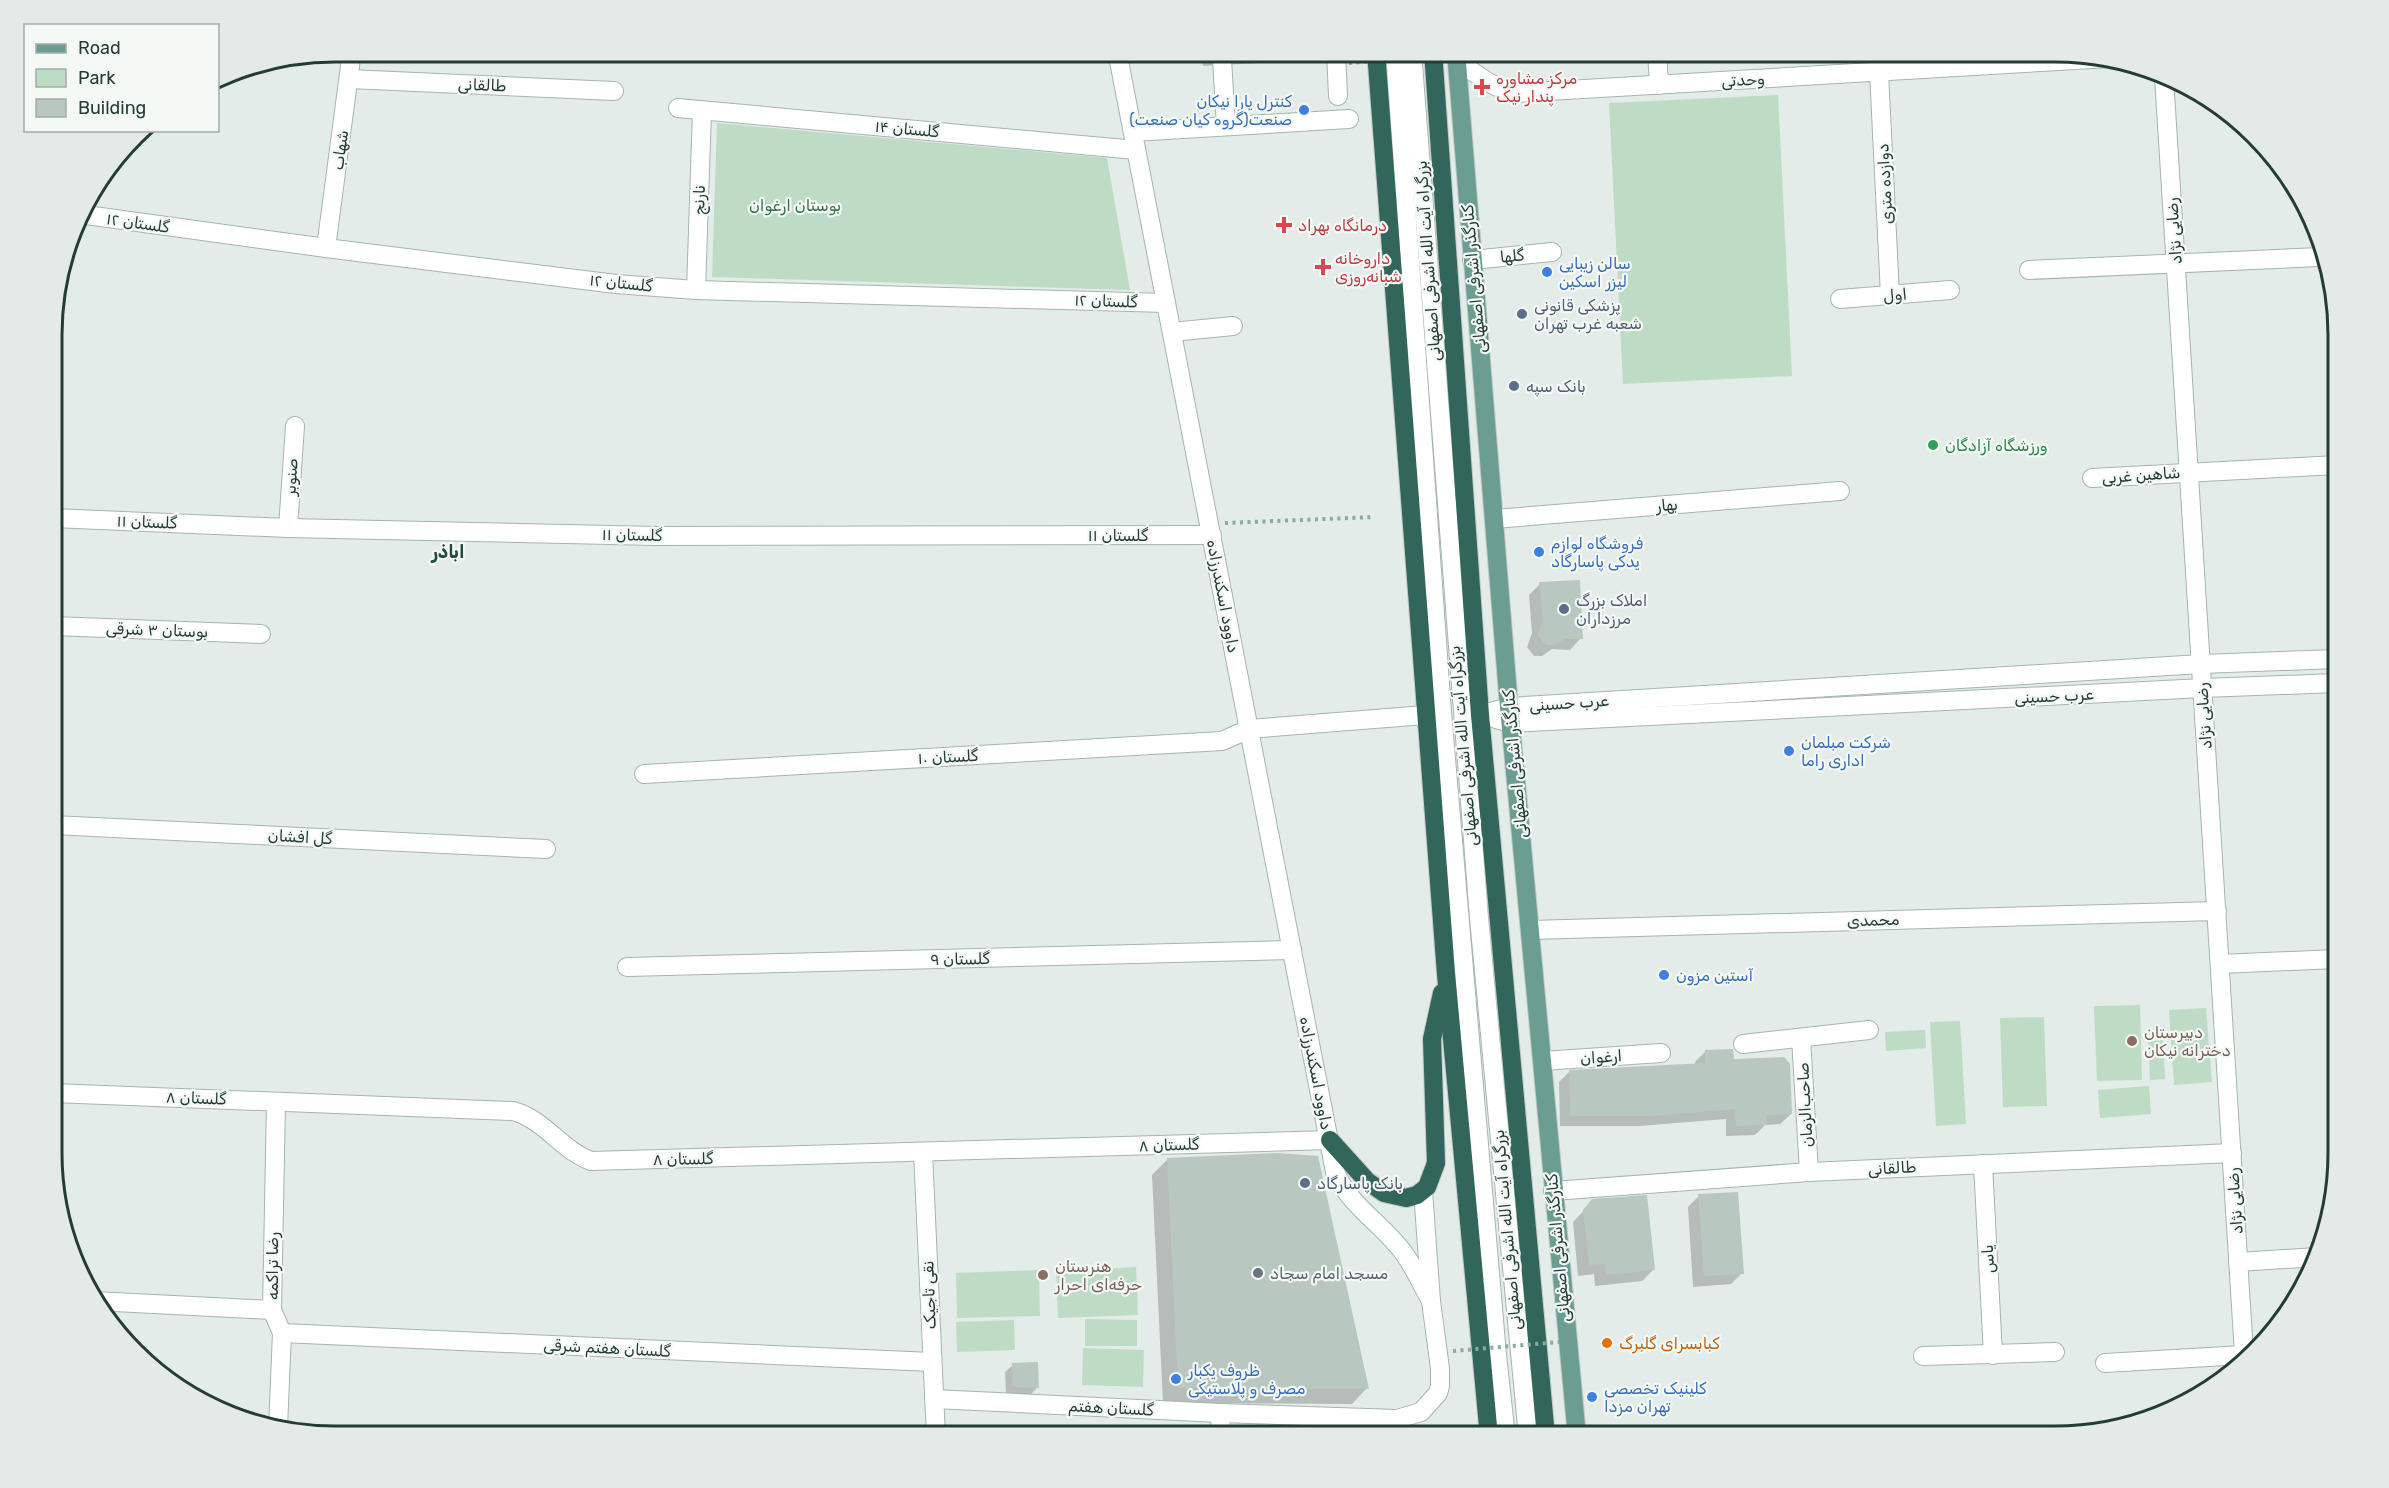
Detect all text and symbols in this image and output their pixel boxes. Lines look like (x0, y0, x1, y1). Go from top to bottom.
legend (24, 24, 219, 132)
text: Road (78, 37, 121, 59)
text: Park (78, 67, 116, 89)
place label: مرکز مشاوره پندار نیک (1496, 69, 1577, 107)
street label: وحدتی (1721, 69, 1765, 92)
street label: طالقانی (457, 75, 507, 95)
marker: مرکز مشاوره پندار نیک (1473, 78, 1491, 96)
place label: کنترل یارا نیکان صنعت(گروه کیان صنعت) (1129, 92, 1293, 130)
text: Building (78, 97, 146, 119)
marker: کنترل یارا نیکان صنعت(گروه کیان صنعت) (1297, 103, 1311, 117)
street label: گلستان ۱۴ (874, 117, 941, 141)
street label: شهاب (328, 129, 353, 171)
street label: دوازده متری (1873, 143, 1898, 225)
street label: بزرگراه آیت الله اشرفی اصفهانی (1411, 160, 1446, 362)
street label: نارنج (689, 185, 711, 215)
park label: بوستان ارغوان (749, 196, 841, 216)
street label: رضایی نژاد (2162, 197, 2187, 265)
street label: کنارگذر اشرفی اصفهانی (1458, 203, 1491, 354)
street label: گلستان ۱۲ (105, 209, 171, 237)
marker: درمانگاه بهراد (1275, 216, 1293, 234)
place label: درمانگاه بهراد (1298, 216, 1387, 236)
street label: گلها (1499, 245, 1526, 268)
place label: داروخانه شبانه‌روزی (1335, 249, 1402, 287)
place label: سالن زیبایی لیزر اسکین (1559, 254, 1631, 292)
marker: داروخانه شبانه‌روزی (1316, 260, 1330, 274)
marker: سالن زیبایی لیزر اسکین (1540, 265, 1554, 279)
street label: گلستان ۱۲ (589, 270, 654, 296)
street label: اول (1882, 284, 1908, 307)
street label: گلستان ۱۲ (1074, 290, 1139, 312)
place label: پزشکی قانونی شعبه غرب تهران (1534, 296, 1642, 334)
marker: پزشکی قانونی شعبه غرب تهران (1515, 307, 1529, 321)
place label: بانک سپه (1526, 377, 1586, 397)
marker: بانک سپه (1507, 379, 1521, 393)
place label: ورزشگاه آزادگان (1945, 436, 2048, 456)
marker: ورزشگاه آزادگان (1926, 438, 1940, 452)
street label: صنوبر (280, 458, 303, 497)
street label: شاهین غربی (2101, 463, 2181, 488)
street label: بهار (1654, 495, 1679, 517)
street label: گلستان ۱۱ (116, 511, 178, 533)
street label: گلستان ۱۱ (602, 525, 663, 545)
street label: گلستان ۱۱ (1088, 526, 1149, 545)
place label: فروشگاه لوازم یدکی پاسارگاد (1551, 534, 1643, 572)
street label: داوود اسکندرزاده (1202, 538, 1243, 655)
district label: اباذر (430, 541, 465, 563)
marker: فروشگاه لوازم یدکی پاسارگاد (1532, 545, 1546, 559)
place label: املاک بزرگ مرزداران (1576, 591, 1647, 629)
marker: املاک بزرگ مرزداران (1557, 602, 1571, 616)
street label: بوستان ۳ شرقی (105, 619, 209, 642)
street label: بزرگراه آیت الله اشرفی اصفهانی (1445, 645, 1482, 847)
street label: رضایی نژاد (2192, 682, 2217, 750)
street label: عرب حسینی (2014, 684, 2095, 709)
street label: کنارگذر اشرفی اصفهانی (1499, 688, 1532, 839)
street label: عرب حسینی (1529, 691, 1610, 716)
place label: شرکت مبلمان اداری راما (1801, 733, 1891, 771)
marker: شرکت مبلمان اداری راما (1782, 744, 1796, 758)
street label: گلستان ۱۰ (917, 746, 980, 768)
street label: گل افشان (267, 826, 333, 848)
street label: محمدی (1846, 910, 1900, 930)
street label: گلستان ۹ (930, 949, 991, 969)
place label: آستین مزون (1676, 966, 1754, 986)
marker: آستین مزون (1657, 968, 1671, 982)
street label: داوود اسکندرزاده (1295, 1015, 1336, 1132)
place label: دبیرستان دخترانه نیکان (2144, 1023, 2231, 1061)
marker: دبیرستان دخترانه نیکان (2125, 1034, 2139, 1048)
street label: ارغوان (1579, 1046, 1623, 1069)
street label: صاحب‌الزمان (1793, 1062, 1818, 1148)
street label: گلستان ٨ (165, 1087, 227, 1109)
street label: بزرگراه آیت الله اشرفی اصفهانی (1489, 1129, 1526, 1331)
street label: گلستان ٨ (1138, 1134, 1200, 1156)
street label: گلستان ٨ (652, 1149, 714, 1169)
street label: طالقانی (1867, 1157, 1917, 1179)
street label: رضایی نژاد (2223, 1167, 2248, 1235)
street label: کنارگذر اشرفی اصفهانی (1542, 1172, 1575, 1323)
place label: بانک پاسارگاد (1317, 1174, 1403, 1194)
marker: بانک پاسارگاد (1298, 1176, 1312, 1190)
street label: رضا تراکمه (263, 1232, 283, 1300)
street label: یاس (1978, 1244, 1998, 1274)
place label: هنرستان حرفه‌ای احرار (1054, 1257, 1142, 1295)
street label: نقی تاجیک (918, 1260, 940, 1330)
place label: مسجد امام سجاد (1270, 1264, 1388, 1284)
marker: مسجد امام سجاد (1251, 1266, 1265, 1280)
marker: هنرستان حرفه‌ای احرار (1036, 1268, 1050, 1282)
place label: کبابسرای گلبرگ (1619, 1334, 1720, 1354)
street label: گلستان هفتم شرقی (543, 1335, 672, 1362)
marker: کبابسرای گلبرگ (1600, 1336, 1614, 1350)
place label: ظروف یکبار مصرف و پلاستیکی (1187, 1361, 1306, 1399)
marker: ظروف یکبار مصرف و پلاستیکی (1169, 1372, 1183, 1386)
place label: کلینیک تخصصی تهران مزدا (1604, 1379, 1707, 1417)
marker: کلینیک تخصصی تهران مزدا (1585, 1390, 1599, 1404)
street label: گلستان هفتم (1068, 1396, 1155, 1421)

